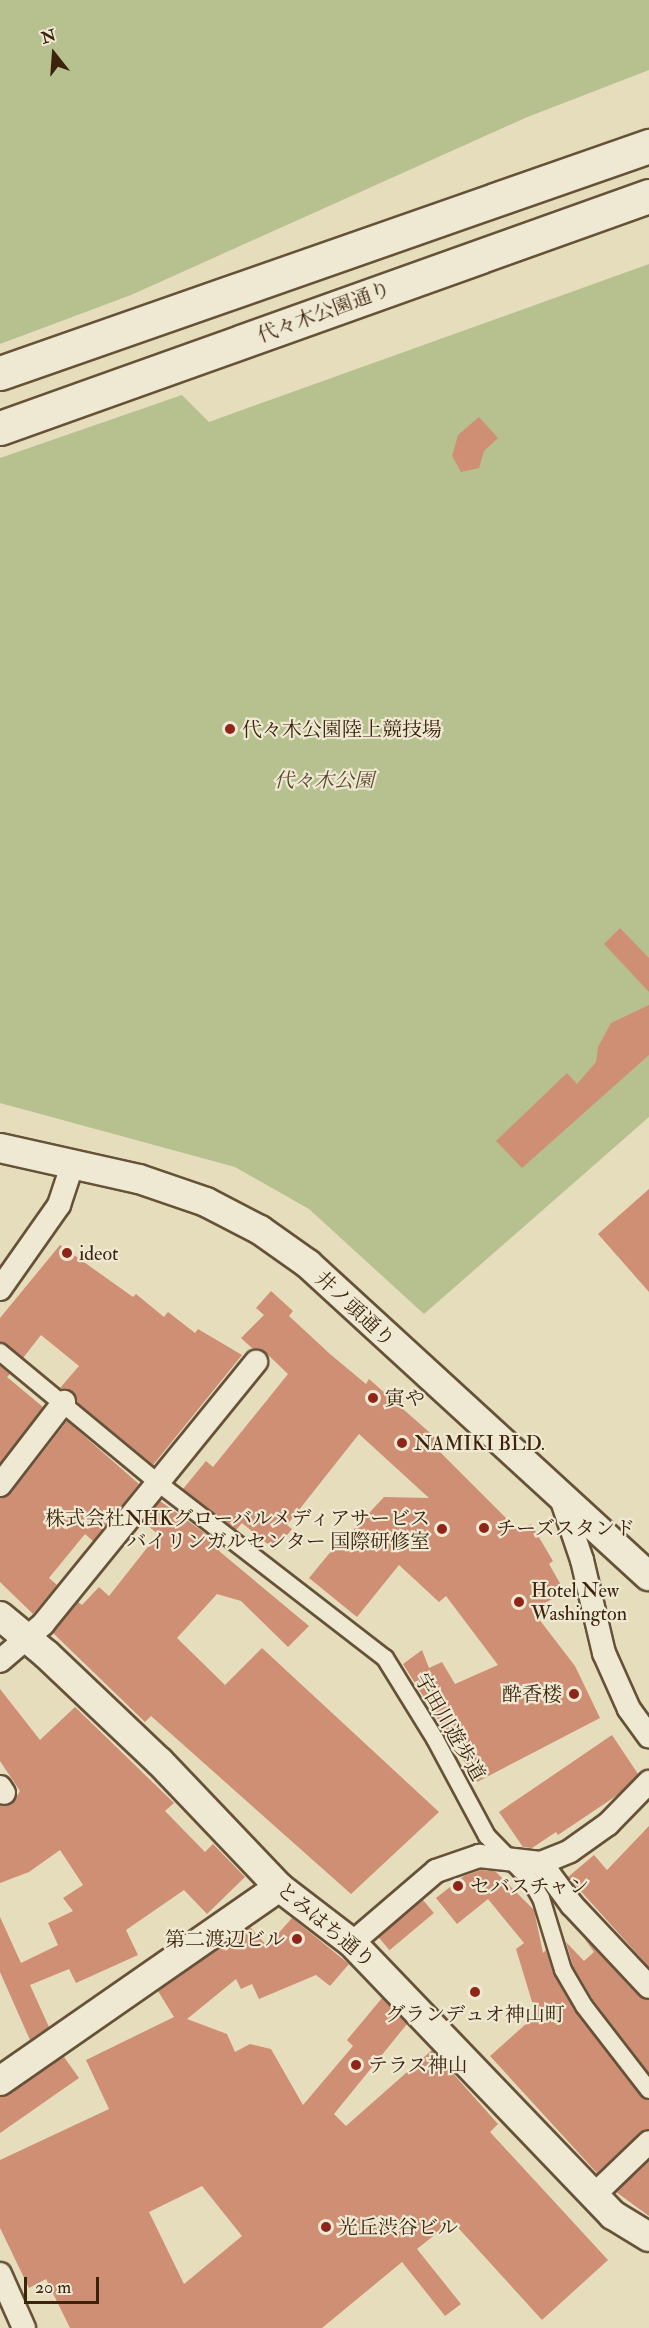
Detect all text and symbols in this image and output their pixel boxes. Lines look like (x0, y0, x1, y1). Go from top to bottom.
north arrow (24, 24, 84, 84)
text: N (39, 25, 59, 48)
street label: 代々木公園通り (254, 277, 394, 347)
place label: 代々木公園陸上競技場 (242, 717, 442, 741)
marker: 代々木公園陸上競技場 (223, 722, 237, 736)
park label: 代々木公園 (274, 768, 374, 792)
place label: ideot (79, 1241, 119, 1265)
marker: ideot (60, 1246, 74, 1260)
street label: 井ノ頭通り (310, 1266, 400, 1352)
place label: 寅や (385, 1386, 425, 1410)
marker: 寅や (366, 1391, 380, 1405)
place label: NAMIKI BLD. (414, 1431, 545, 1455)
marker: NAMIKI BLD. (395, 1436, 409, 1450)
place label: 株式会社NHKグローバルメディアサービス バイリンガルセンター 国際研修室 (42, 1506, 430, 1553)
place label: チーズスタンド (496, 1516, 636, 1540)
marker: チーズスタンド (477, 1521, 491, 1535)
marker: 株式会社NHKグローバルメディアサービス バイリンガルセンター 国際研修室 (435, 1522, 449, 1536)
place label: Hotel New Washington (531, 1578, 627, 1625)
marker: Hotel New Washington (512, 1595, 526, 1609)
street label: 宇田川遊歩道 (410, 1669, 490, 1785)
place label: 酔香楼 (502, 1682, 562, 1706)
marker: 酔香楼 (567, 1687, 581, 1701)
place label: セバスチャン (470, 1874, 590, 1898)
street label: とみはち通り (272, 1877, 380, 1973)
marker: セバスチャン (451, 1879, 465, 1893)
place label: 第二渡辺ビル (165, 1927, 285, 1951)
marker: 第二渡辺ビル (290, 1932, 304, 1946)
marker: グランデュオ神山町 (468, 1985, 482, 1999)
place label: グランデュオ神山町 (385, 2002, 565, 2026)
place label: テラス神山 (368, 2053, 468, 2077)
marker: テラス神山 (349, 2058, 363, 2072)
place label: 光丘渋谷ビル (338, 2215, 458, 2239)
marker: 光丘渋谷ビル (319, 2220, 333, 2234)
scale bar (27, 2265, 102, 2303)
text: 20 m (35, 2276, 71, 2299)

